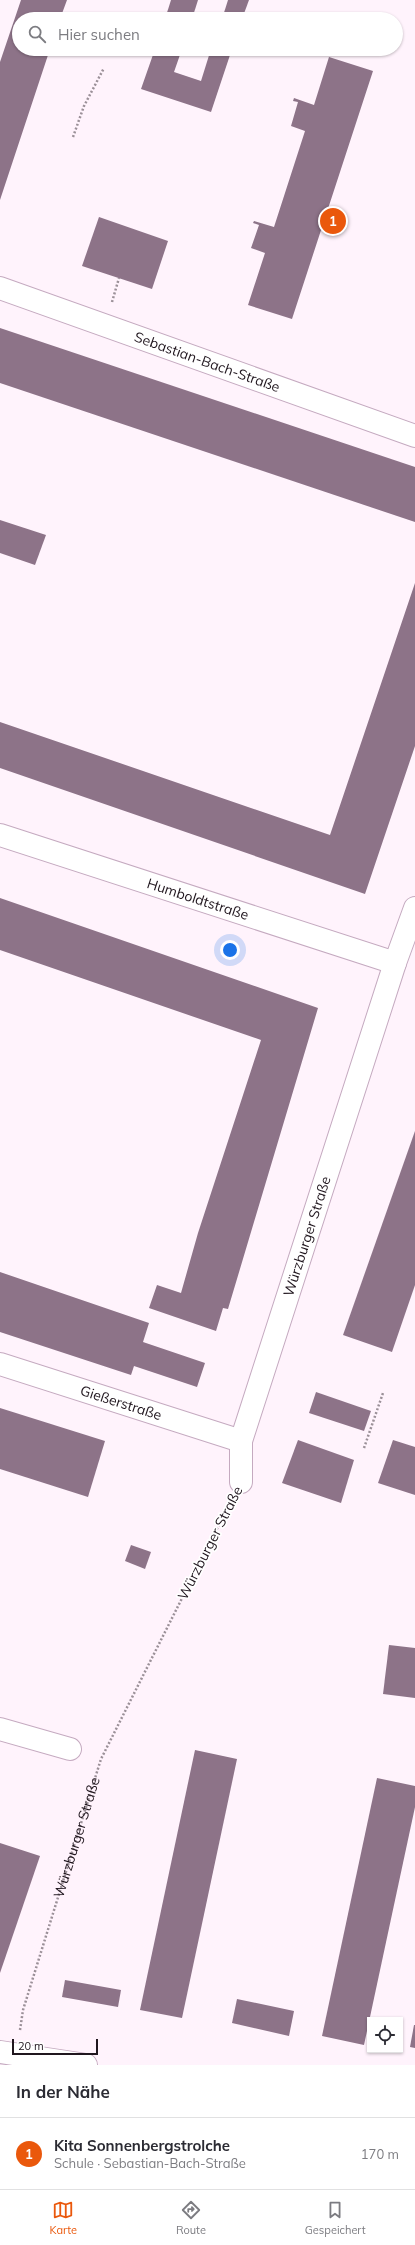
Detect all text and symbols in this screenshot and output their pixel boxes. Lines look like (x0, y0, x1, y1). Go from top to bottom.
search box (12, 12, 403, 56)
icon: search (26, 23, 48, 45)
text: Hier suchen (58, 25, 140, 44)
pin: 1 (320, 206, 346, 236)
street label: Sebastian-Bach-Straße (132, 328, 282, 396)
street label: Humboldtstraße (145, 874, 251, 924)
your location (220, 940, 240, 960)
street label: Würzburger Straße (279, 1174, 335, 1299)
street label: Gießerstraße (78, 1381, 164, 1424)
street label: Würzburger Straße (174, 1483, 246, 1603)
street label: Würzburger Straße (49, 1775, 104, 1900)
map controls (367, 2017, 403, 2053)
button: locate (367, 2017, 403, 2053)
scale bar (12, 2037, 98, 2056)
text: 20 m (18, 2039, 44, 2053)
text: In der Nähe (16, 2081, 110, 2102)
text: Kita Sonnenbergstrolche (54, 2136, 230, 2155)
text: 1 (25, 2146, 33, 2162)
text: 170 m (361, 2146, 399, 2162)
text: Schule · Sebastian-Bach-Straße (54, 2155, 246, 2171)
tab: Karte (49, 2199, 77, 2237)
tab: Route (176, 2199, 206, 2237)
tab: Gespeichert (305, 2199, 366, 2237)

